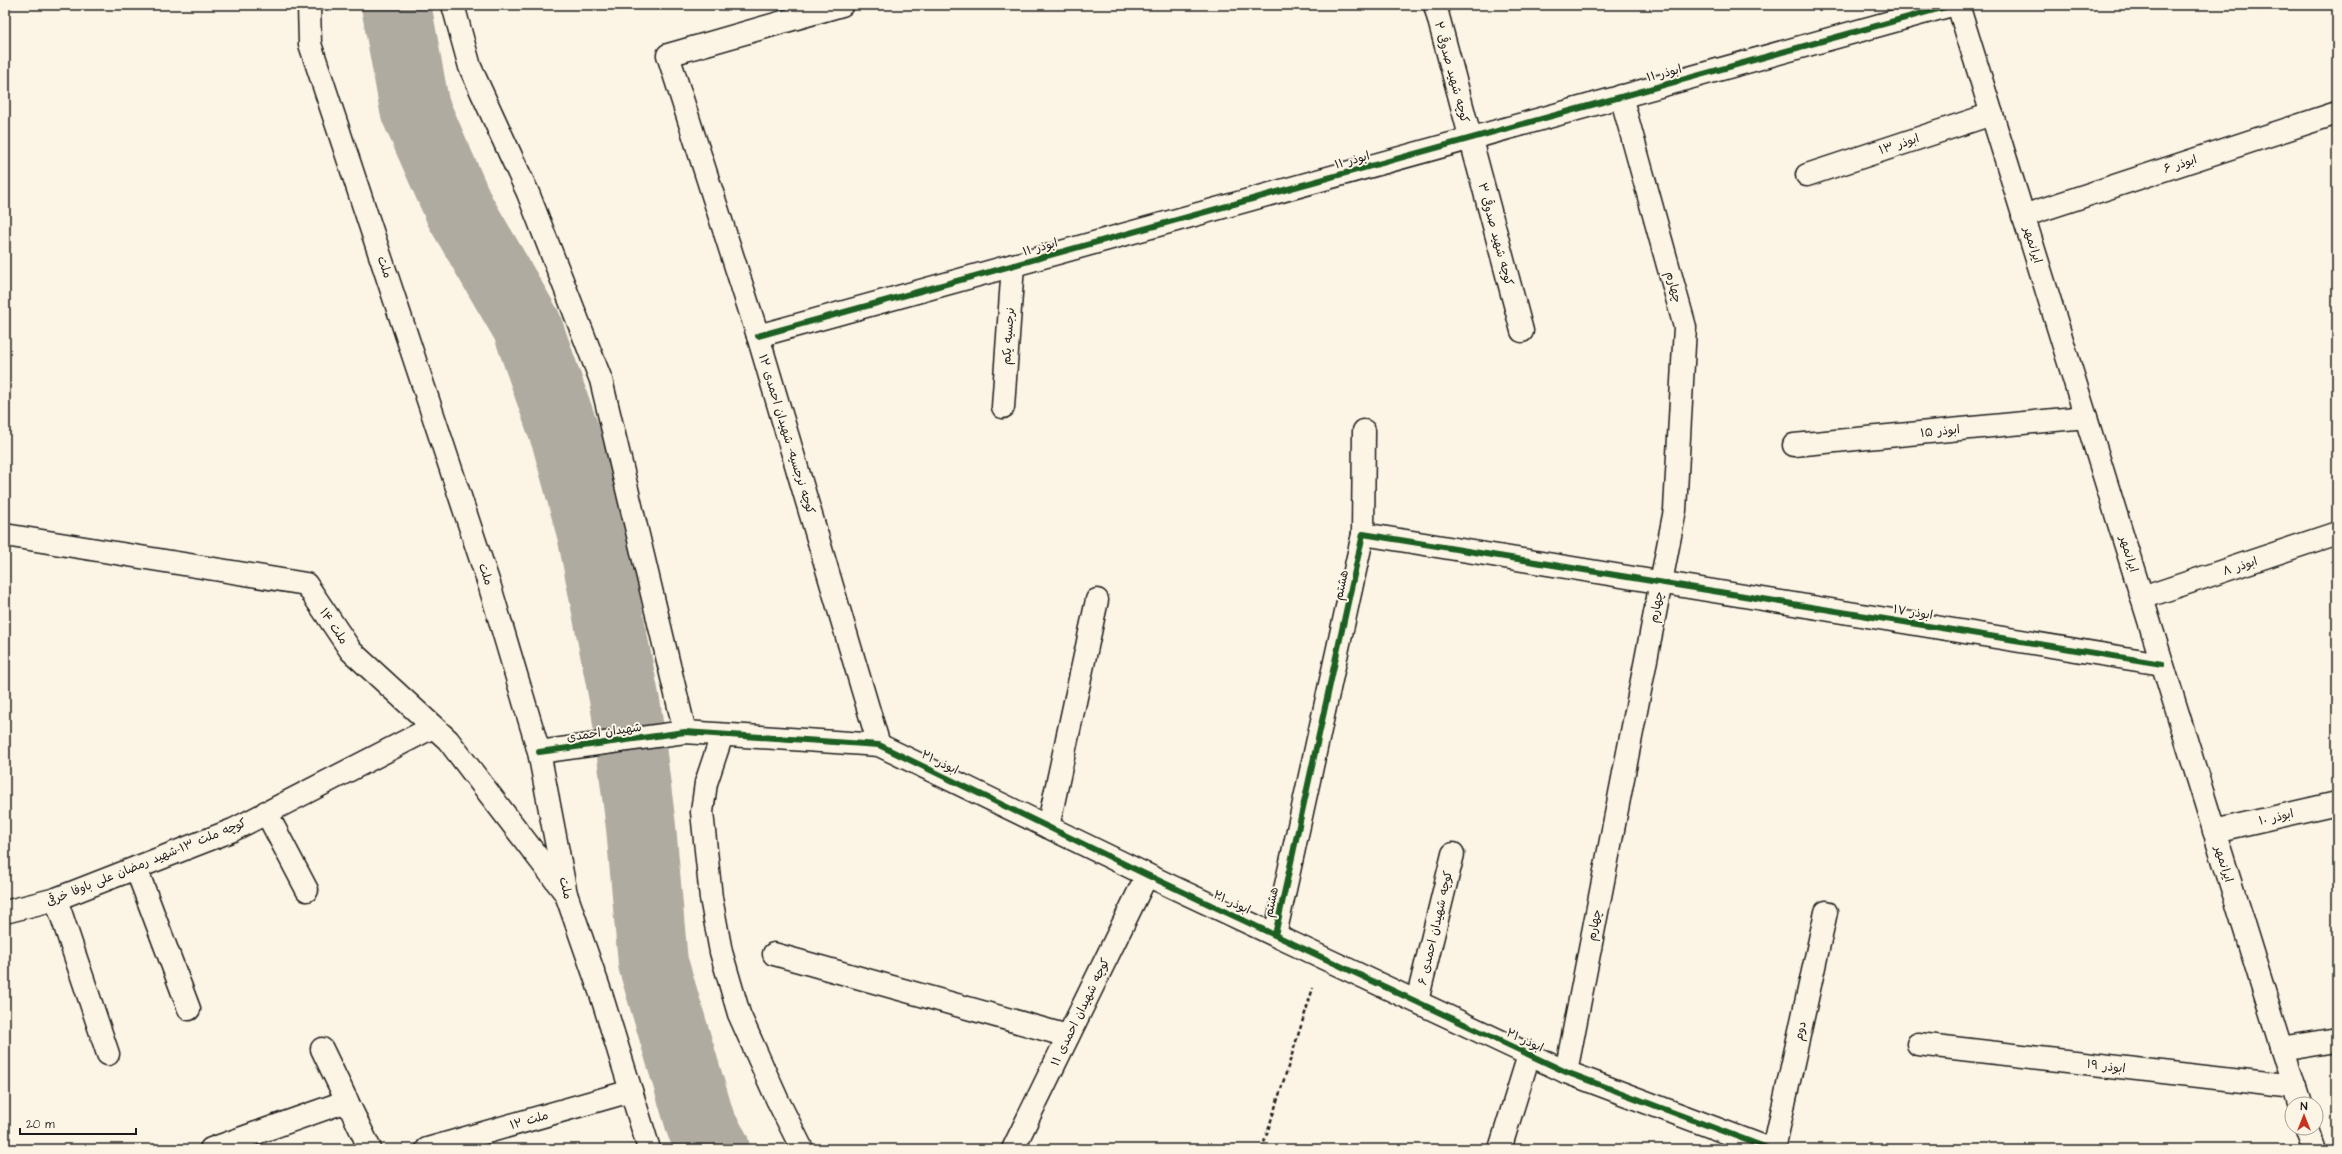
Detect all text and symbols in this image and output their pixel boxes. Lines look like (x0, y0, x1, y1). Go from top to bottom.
street label: کوچه شهید صدوقی ۲ (1430, 20, 1473, 125)
street label: ابوذر ۱۱ (1645, 61, 1684, 86)
street label: ۱۳ ابوذر (1877, 130, 1921, 159)
street label: ابوذر ۱۱ (1333, 147, 1372, 174)
street label: ابوذر ۶ (2161, 151, 2199, 178)
street label: کوچه شهید صدوقی ۳ (1474, 181, 1517, 287)
street label: ایرانمهر (2019, 224, 2046, 265)
street label: ابوذر ۱۱ (1021, 234, 1060, 261)
street label: ملت (373, 254, 396, 280)
street label: چهارم (1661, 270, 1686, 305)
street label: نرجسیه یکم (998, 307, 1019, 365)
street label: کوچه نرجسیه- شهیدان احمدی ۱۲ (754, 352, 819, 516)
street label: ۱۵ ابوذر (1919, 421, 1961, 442)
street label: ایرانمهر (2115, 533, 2142, 574)
street label: ۸ ابوذر (2221, 553, 2260, 580)
street label: ملت (474, 561, 497, 587)
street label: هشتم (1330, 568, 1353, 602)
street label: چهارم (1645, 590, 1668, 624)
street label: ۱۷ ابوذر (1892, 601, 1934, 624)
street label: ۱۴ ملت (315, 605, 352, 648)
street label: شهیدان احمدی (565, 719, 643, 746)
street label: ۲۱ ابوذر (918, 746, 961, 779)
street label: ابوذر ۱۰ (2257, 805, 2295, 830)
street label: کوچه ملت ۱۳-شهید رمضان علی باوفا خرقی (44, 814, 249, 910)
street label: ایرانمهر (2210, 843, 2237, 884)
street label: کوچه شهیدان احمدی ۶ (1414, 869, 1457, 987)
street label: ملت (555, 875, 576, 901)
street label: هشتم (1260, 885, 1283, 919)
street label: ۲۱ ابوذر (1210, 886, 1253, 919)
street label: چهارم (1583, 908, 1606, 942)
street label: کوچه شهیدان احمدی ۱۱ (1047, 955, 1114, 1069)
street label: دوم (1790, 1020, 1811, 1042)
street label: ۲۱ ابوذر (1503, 1024, 1546, 1057)
street label: ابوذر ۱۹ (2086, 1056, 2126, 1077)
north arrow (2284, 1096, 2324, 1136)
text: N (2301, 1099, 2308, 1114)
street label: ۱۲ ملت (508, 1107, 550, 1134)
scale bar (20, 1110, 136, 1136)
text: 20 m (26, 1116, 55, 1133)

